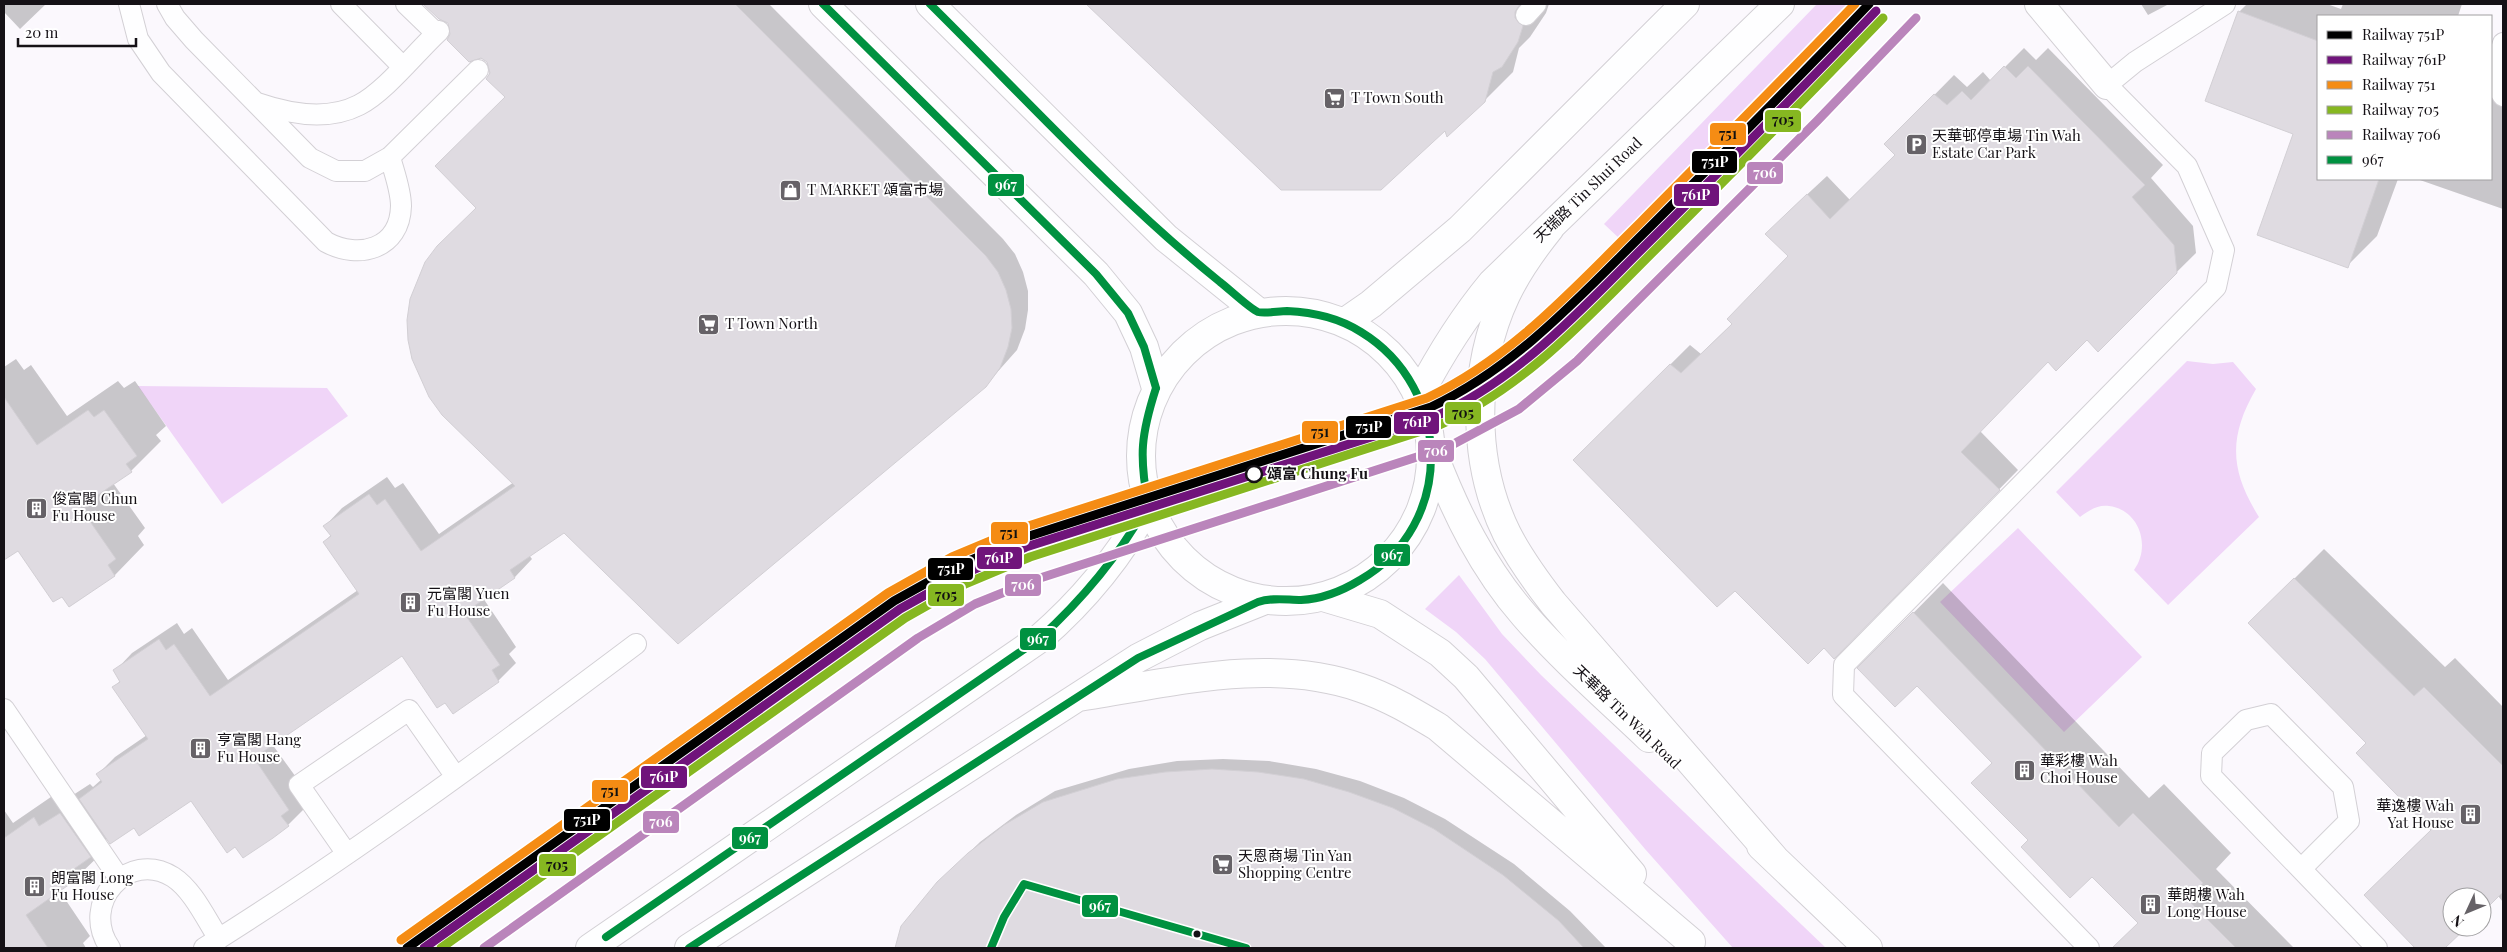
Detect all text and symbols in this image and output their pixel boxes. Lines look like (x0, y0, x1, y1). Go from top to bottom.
scale bar (18, 15, 135, 47)
legend (2317, 15, 2492, 180)
text: 20 m (25, 22, 59, 42)
text: Railway 751P (2362, 24, 2444, 44)
text: Railway 761P (2362, 49, 2446, 69)
text: Railway 751 (2362, 74, 2436, 94)
supermarket icon: T Town South (1323, 86, 1347, 110)
place label: T Town South (1351, 87, 1444, 107)
text: Railway 705 (2362, 99, 2439, 119)
line badge: 705 (1764, 109, 1802, 133)
text: 705 (1772, 110, 1794, 129)
line badge: 751 (1709, 122, 1747, 146)
text: 751 (1719, 124, 1737, 143)
text: Railway 706 (2362, 124, 2441, 144)
place label: 天華邨停車場 Tin Wah Estate Car Park (1932, 125, 2081, 162)
street label: 天瑞路 Tin Shui Road (1529, 132, 1646, 246)
parking icon: 天華邨停車場 Tin Wah Estate Car Park (1904, 133, 1928, 157)
text: 967 (2362, 149, 2383, 169)
line badge: 751P (1691, 150, 1738, 174)
text: 751P (1701, 152, 1729, 171)
line badge: 706 (1746, 161, 1784, 185)
text: 706 (1753, 163, 1777, 182)
line badge: 967 (987, 173, 1025, 197)
text: 967 (995, 175, 1018, 194)
shop icon: T MARKET 頌富市場 (779, 178, 803, 202)
place label: T MARKET 頌富市場 (807, 179, 943, 199)
line badge: 761P (1673, 183, 1720, 207)
text: 761P (1682, 185, 1710, 204)
supermarket icon: T Town North (697, 312, 721, 336)
place label: T Town North (725, 313, 818, 333)
line badge: 705 (1444, 401, 1482, 425)
text: 705 (1452, 403, 1474, 422)
line badge: 761P (1393, 411, 1440, 435)
text: 761P (1403, 412, 1431, 431)
line badge: 751P (1345, 415, 1392, 439)
text: 751P (1355, 417, 1383, 436)
line badge: 751 (1301, 420, 1339, 444)
text: 751 (1311, 422, 1329, 441)
line badge: 706 (1417, 439, 1455, 463)
text: 706 (1424, 441, 1448, 460)
place label: 頌富 Chung Fu (1267, 463, 1368, 483)
marker: 頌富 Chung Fu (1245, 465, 1263, 483)
place label: 俊富閣 Chun Fu House (52, 488, 138, 525)
building icon: 俊富閣 Chun Fu House (24, 496, 48, 520)
line badge: 751 (990, 521, 1029, 545)
text: 751 (1000, 523, 1018, 542)
line badge: 967 (1373, 543, 1411, 567)
text: 967 (1381, 545, 1404, 564)
line badge: 761P (976, 546, 1023, 570)
text: 761P (985, 548, 1013, 567)
line badge: 751P (927, 557, 974, 581)
text: 751P (937, 559, 965, 578)
line badge: 706 (1004, 573, 1042, 597)
text: 706 (1011, 575, 1035, 594)
place label: 元富閣 Yuen Fu House (427, 583, 510, 620)
line badge: 705 (927, 583, 965, 607)
text: 705 (935, 585, 957, 604)
building icon: 元富閣 Yuen Fu House (399, 591, 423, 615)
line badge: 967 (1019, 627, 1057, 651)
text: 967 (1027, 629, 1050, 648)
street label: 天華路 Tin Wah Road (1570, 660, 1686, 773)
place label: 亨富閣 Hang Fu House (217, 729, 301, 766)
building icon: 亨富閣 Hang Fu House (189, 737, 213, 761)
place label: 華彩樓 Wah Choi House (2040, 750, 2118, 787)
building icon: 華彩樓 Wah Choi House (2012, 758, 2036, 782)
line badge: 761P (640, 765, 688, 789)
text: 761P (650, 767, 678, 786)
line badge: 751 (591, 779, 629, 803)
text: 751 (601, 781, 619, 800)
place label: 華逸樓 Wah Yat House (2376, 795, 2454, 832)
building icon: 華逸樓 Wah Yat House (2458, 803, 2482, 827)
line badge: 751P (563, 808, 611, 832)
text: 751P (573, 810, 601, 829)
line badge: 706 (642, 810, 680, 834)
text: 706 (649, 812, 673, 831)
line badge: 967 (731, 826, 769, 850)
text: 967 (739, 828, 762, 847)
place label: 天恩商場 Tin Yan Shopping Centre (1238, 845, 1352, 882)
line badge: 705 (538, 853, 577, 877)
supermarket icon: 天恩商場 Tin Yan Shopping Centre (1210, 853, 1234, 877)
text: 705 (546, 855, 568, 874)
place label: 朗富閣 Long Fu House (51, 867, 134, 904)
building icon: 朗富閣 Long Fu House (23, 875, 47, 899)
place label: 華朗樓 Wah Long House (2167, 884, 2247, 921)
north arrow (2442, 887, 2492, 937)
building icon: 華朗樓 Wah Long House (2139, 892, 2163, 916)
line badge: 967 (1081, 894, 1119, 918)
text: 967 (1089, 896, 1112, 915)
text: N (2447, 911, 2468, 932)
unlabelled marker (1192, 929, 1202, 939)

